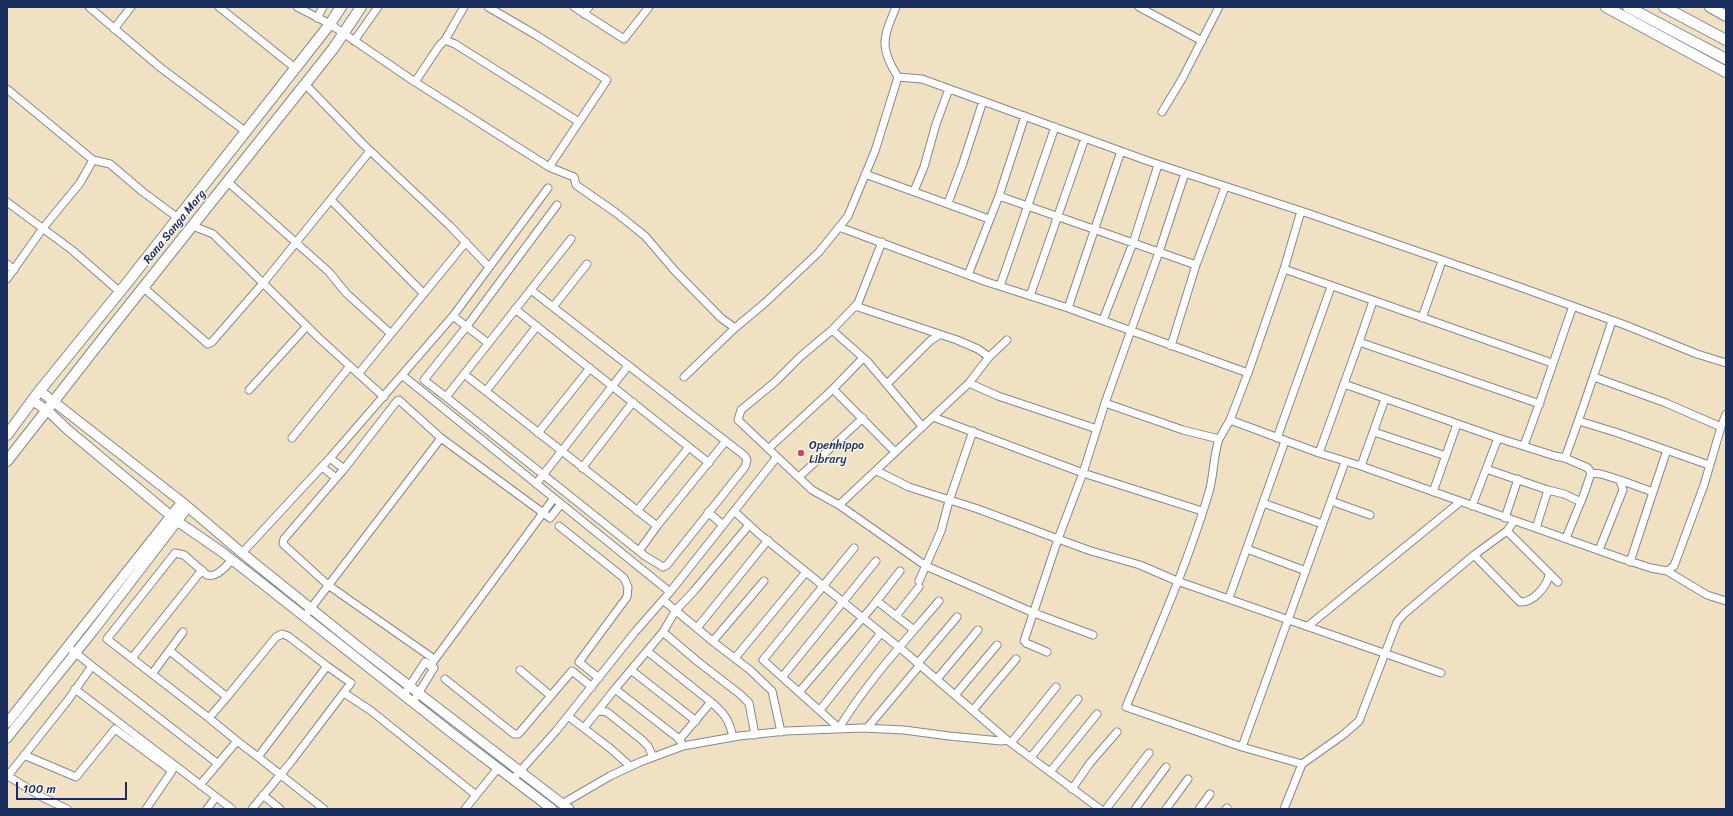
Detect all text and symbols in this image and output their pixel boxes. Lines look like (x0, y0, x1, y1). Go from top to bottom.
street label: Rana Sanga Marg (141, 187, 209, 267)
place label: Openhippo Library (809, 439, 864, 467)
marker: Openhippo Library (796, 448, 806, 458)
scale bar (18, 774, 129, 800)
text: 100 m (23, 778, 56, 800)

